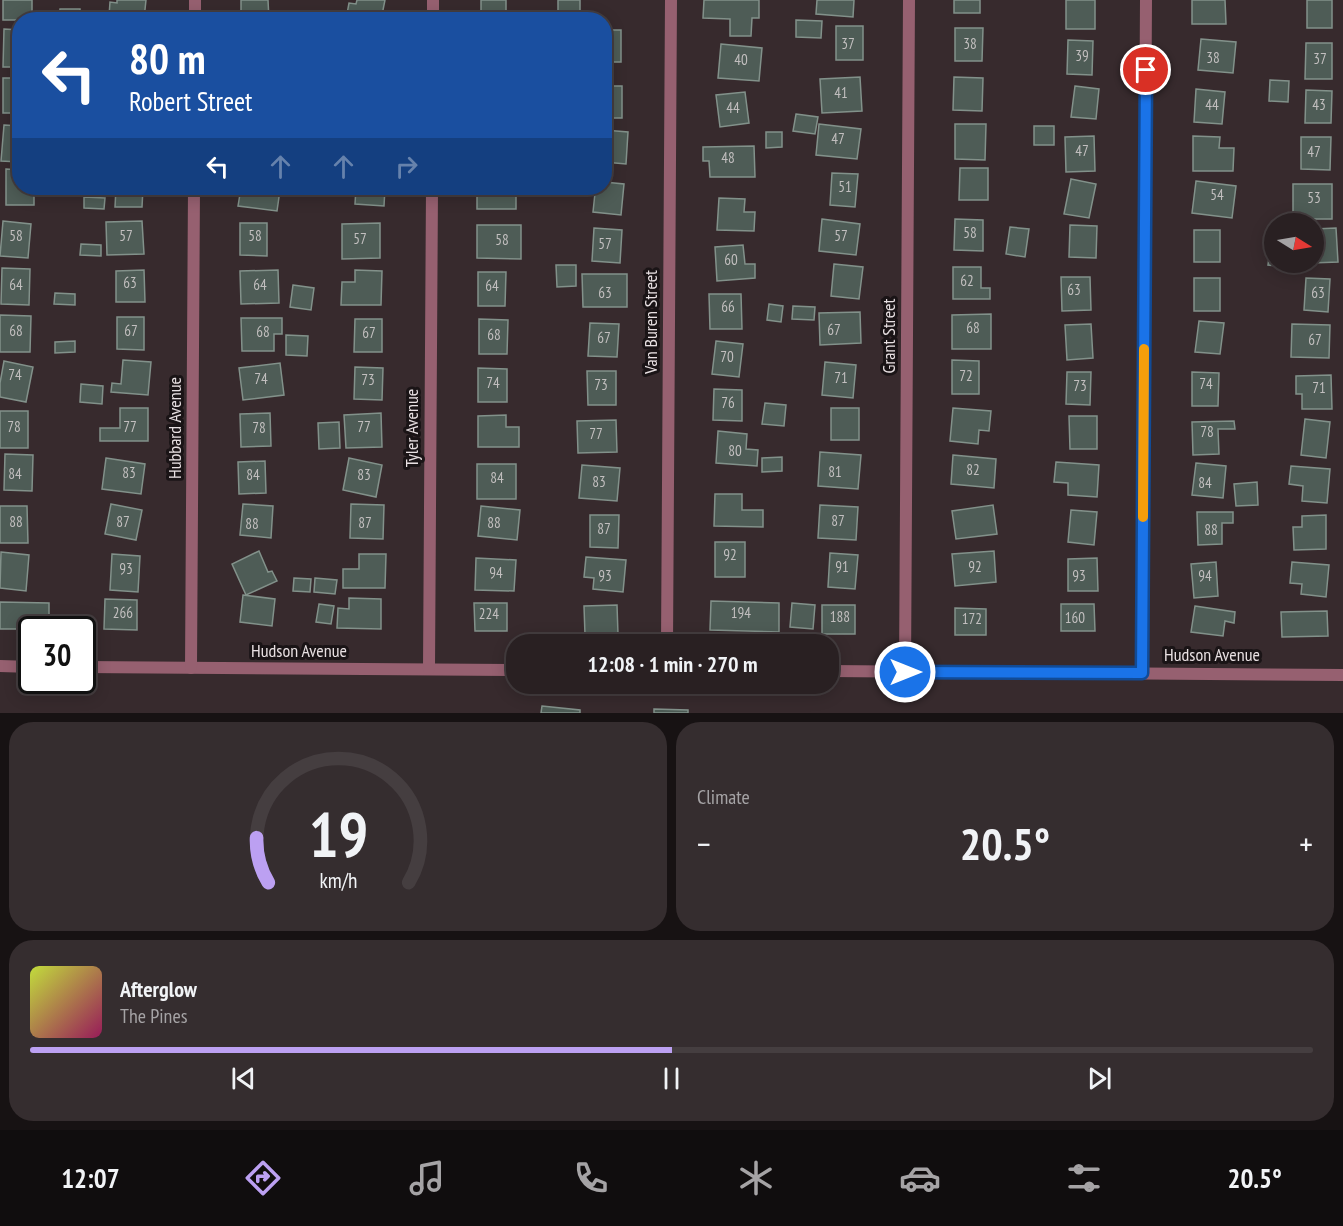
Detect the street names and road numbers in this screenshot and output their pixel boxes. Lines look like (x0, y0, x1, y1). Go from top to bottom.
street label: Van Buren Street (639, 270, 662, 375)
street label: Grant Street (877, 298, 900, 373)
street label: Hubbard Avenue (163, 377, 186, 479)
street label: Tyler Avenue (400, 389, 423, 467)
street label: Hudson Avenue (251, 639, 347, 662)
street label: Hudson Avenue (1164, 643, 1260, 666)

